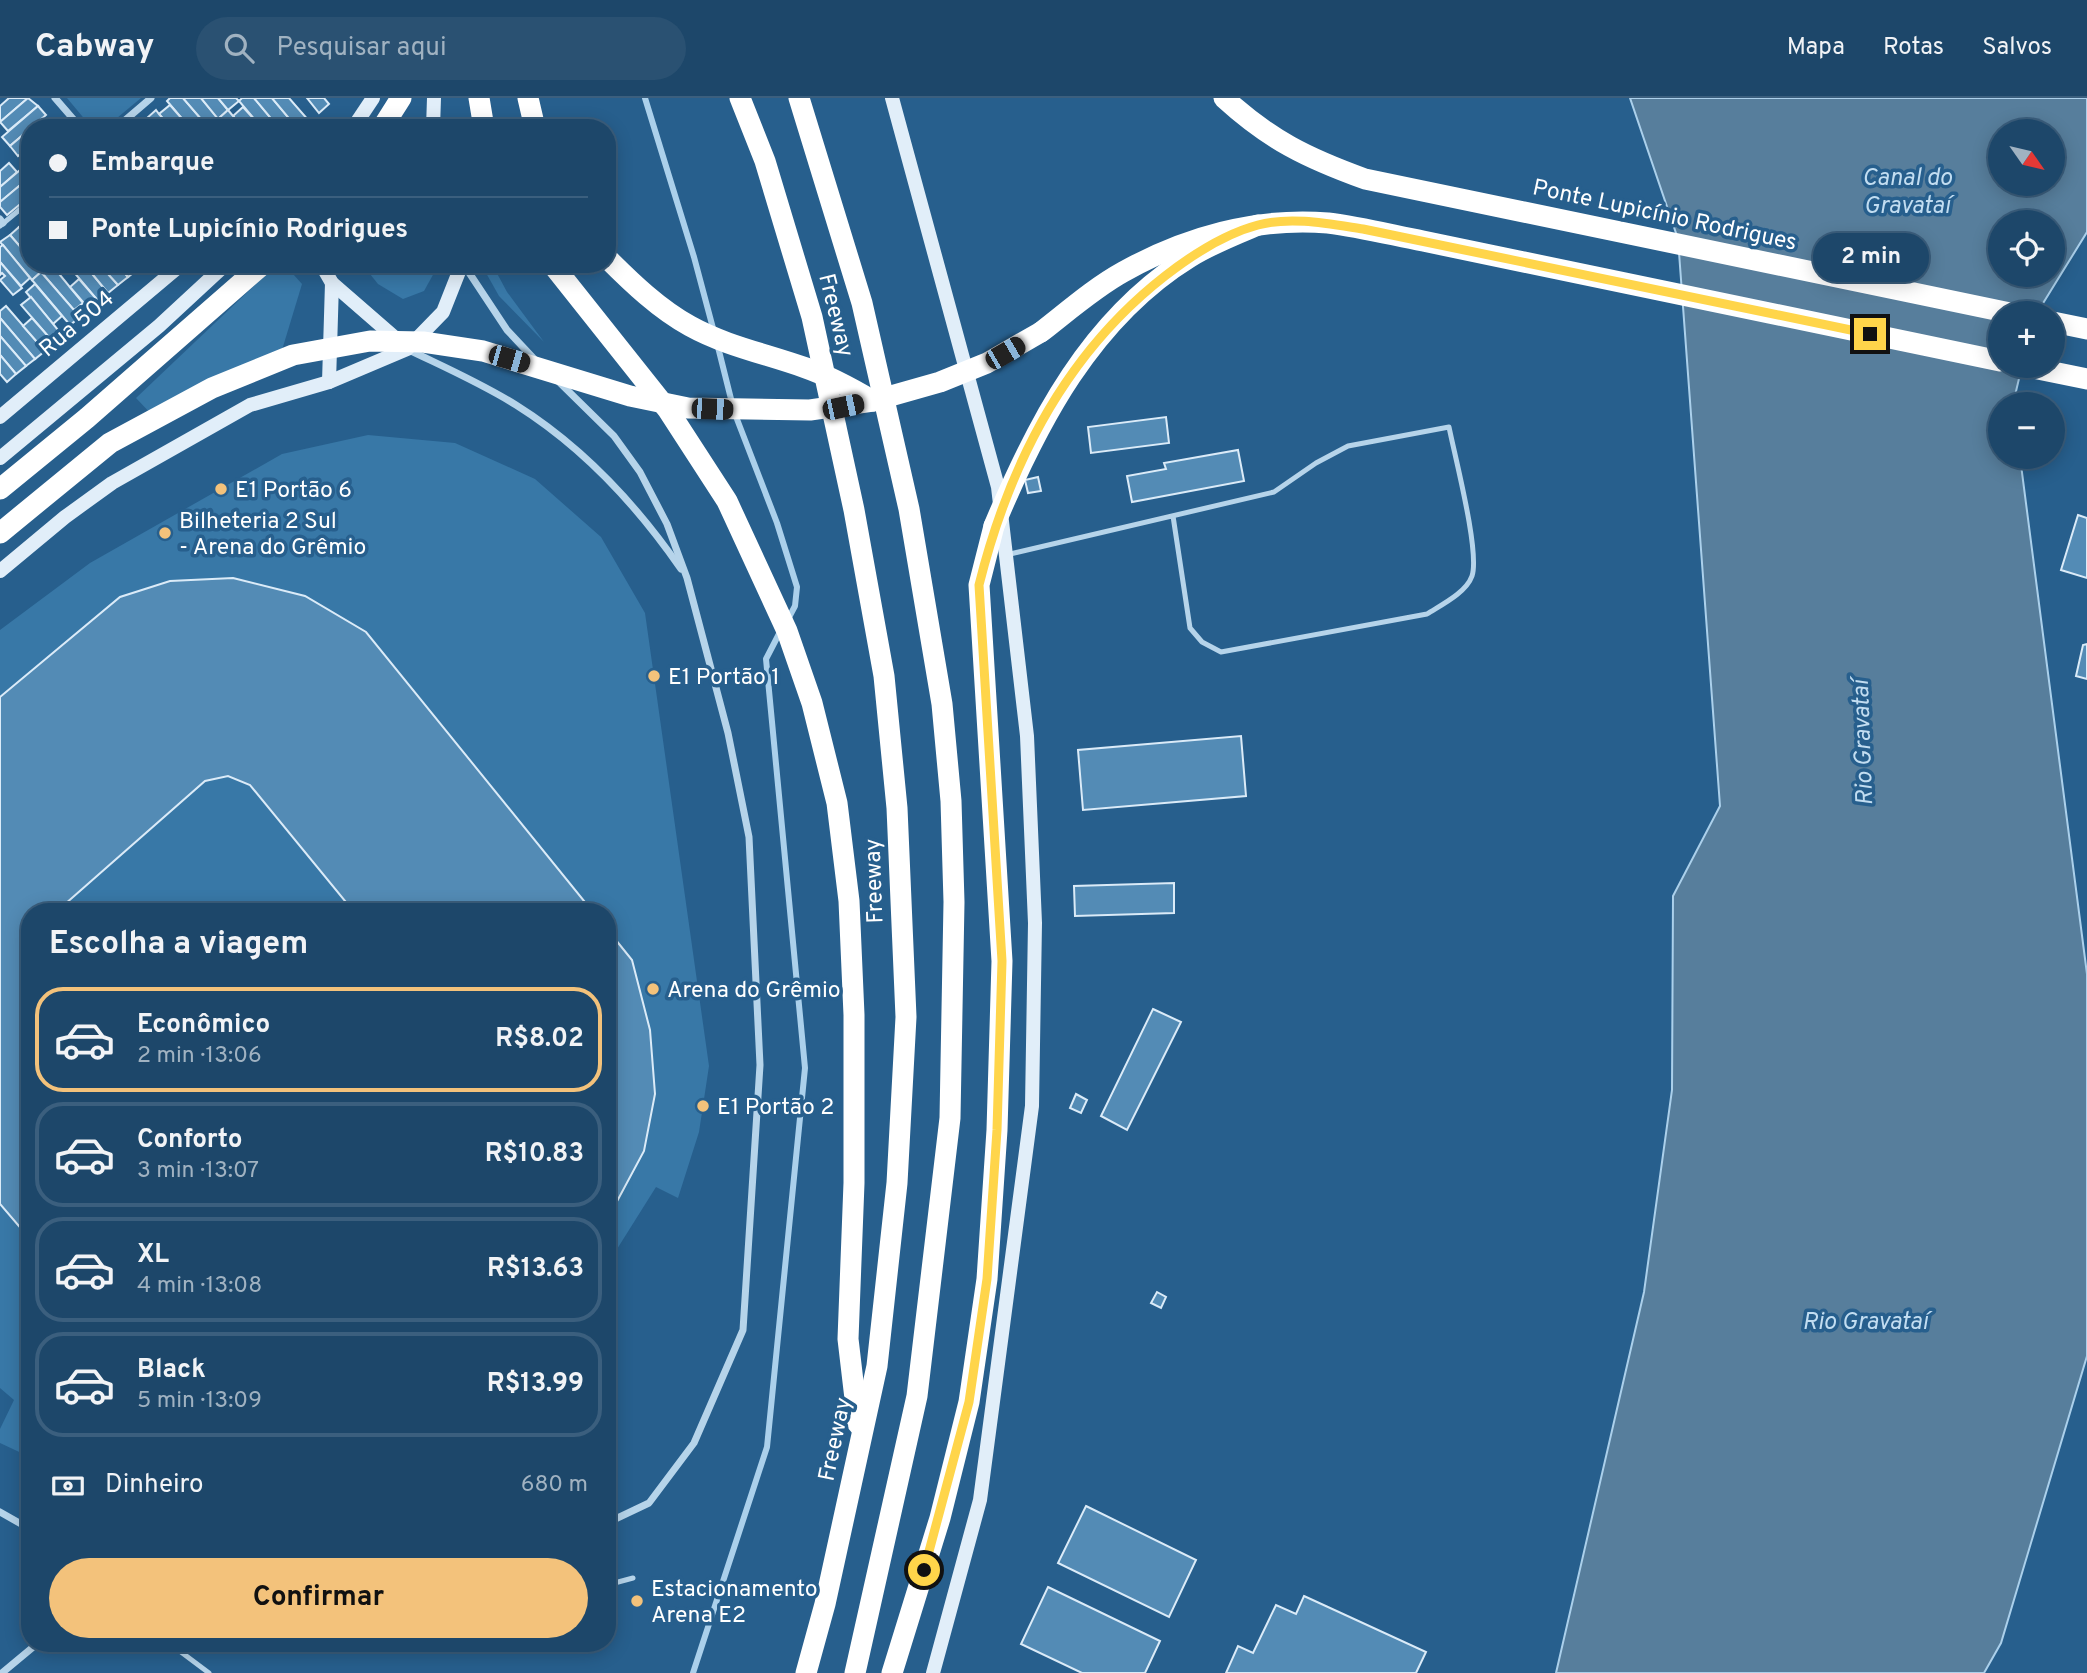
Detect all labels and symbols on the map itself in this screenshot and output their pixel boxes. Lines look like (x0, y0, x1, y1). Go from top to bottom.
north arrow (1988, 119, 2065, 196)
water label: Canal do Gravataí (1862, 164, 1955, 222)
street label: Ponte Lupicínio Rodrigues (1530, 174, 1799, 259)
callout: 2 min (1812, 232, 1928, 282)
street label: Freeway (810, 271, 859, 360)
street label: Rua 504 (34, 285, 121, 365)
route end (1854, 318, 1886, 350)
car (982, 333, 1029, 373)
car (486, 343, 533, 375)
car (821, 392, 866, 422)
car (691, 398, 734, 420)
place label: E1 Portão 6 (235, 477, 352, 506)
marker: E1 Portão 6 (213, 481, 229, 497)
place label: Bilheteria 2 Sul - Arena do Grêmio (179, 508, 366, 563)
marker: Bilheteria 2 Sul - Arena do Grêmio (157, 525, 173, 541)
place label: E1 Portão 1 (668, 664, 780, 693)
marker: E1 Portão 1 (646, 668, 662, 684)
water label: Rio Gravataí (1847, 675, 1881, 806)
street label: Freeway (860, 838, 891, 924)
place label: Arena do Grêmio (667, 977, 841, 1006)
marker: Arena do Grêmio (645, 981, 661, 997)
place label: E1 Portão 2 (717, 1094, 834, 1123)
marker: E1 Portão 2 (695, 1098, 711, 1114)
water label: Rio Gravataí (1802, 1308, 1933, 1338)
street label: Freeway (813, 1395, 859, 1484)
route start (908, 1554, 940, 1586)
place label: Estacionamento Arena E2 (651, 1576, 818, 1631)
marker: Estacionamento Arena E2 (629, 1593, 645, 1609)

